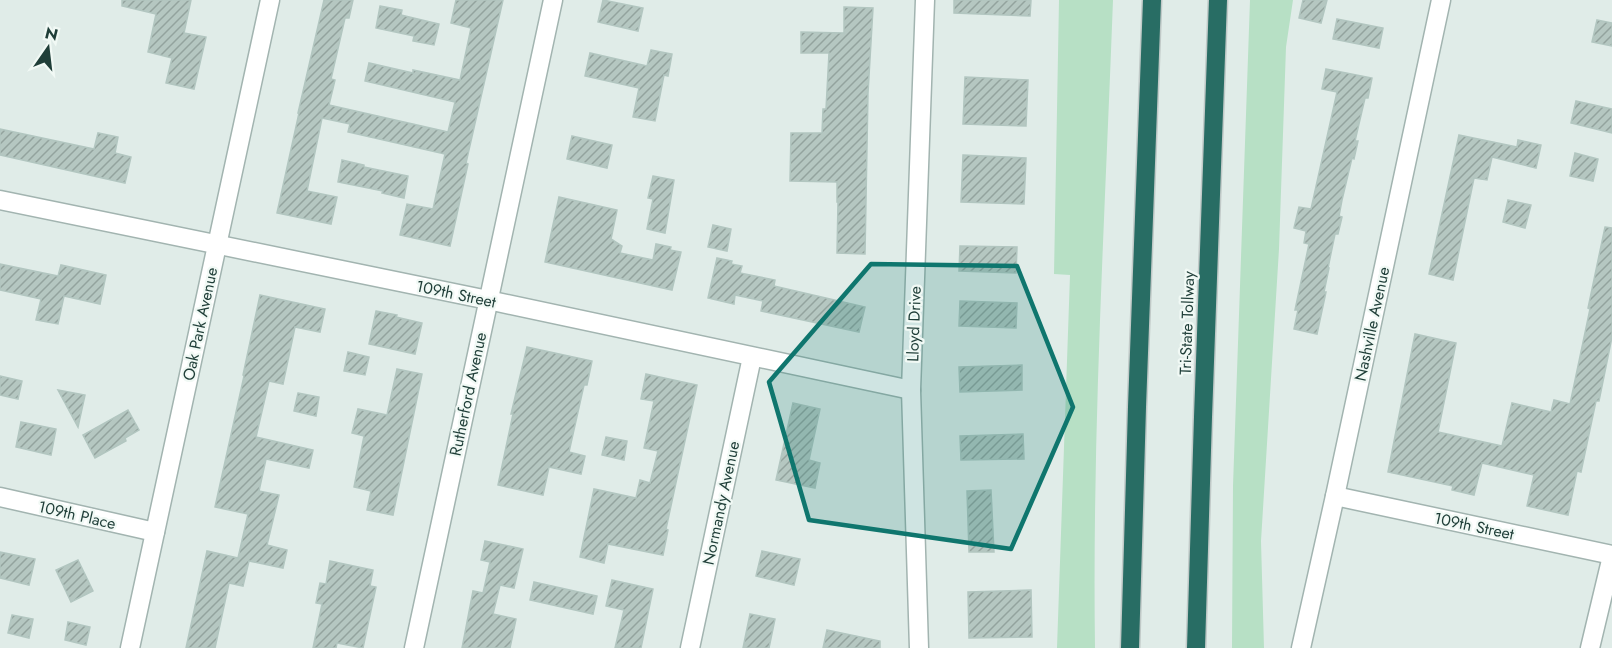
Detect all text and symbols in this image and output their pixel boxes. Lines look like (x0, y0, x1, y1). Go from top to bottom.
north arrow (18, 18, 78, 78)
text: N (43, 21, 60, 47)
street label: Oak Park Avenue (177, 265, 223, 383)
street label: Nashville Avenue (1349, 265, 1395, 383)
street label: Tri-State Tollway (1174, 270, 1200, 375)
street label: 109th Street (414, 274, 498, 314)
street label: Lloyd Drive (901, 286, 927, 362)
street label: Rutherford Avenue (444, 330, 492, 458)
street label: Normandy Avenue (697, 439, 745, 567)
street label: 109th Place (36, 495, 118, 535)
street label: 109th Street (1432, 506, 1516, 546)

